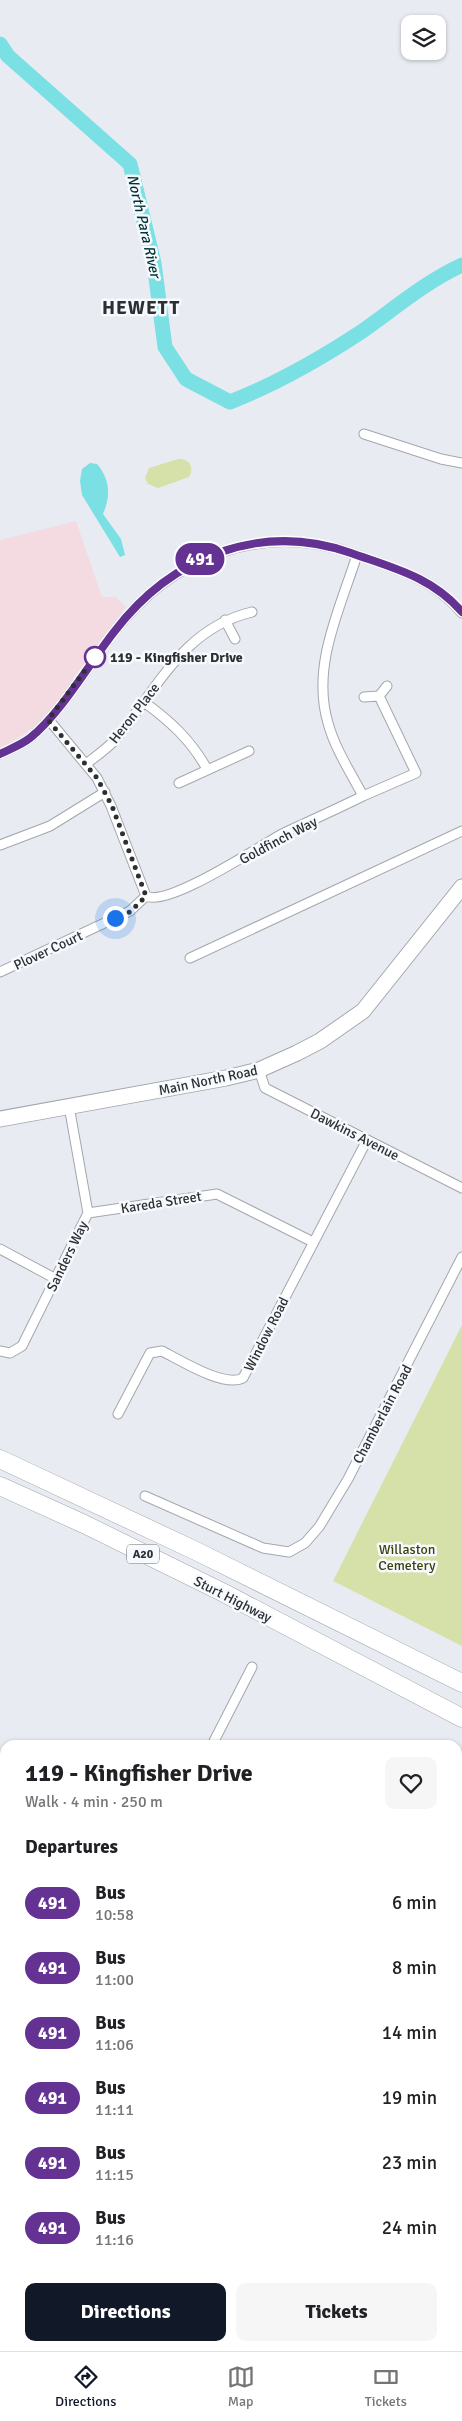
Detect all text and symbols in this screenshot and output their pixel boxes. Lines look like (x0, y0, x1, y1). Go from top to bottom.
map controls (401, 15, 446, 60)
button: layers (401, 15, 446, 60)
water label: North Para River (123, 173, 165, 282)
district label: HEWETT (102, 296, 180, 320)
line badge: 491 (171, 543, 229, 575)
text: 491 (185, 548, 215, 570)
marker: 119 - Kingfisher Drive (84, 646, 106, 668)
place label: 119 - Kingfisher Drive (110, 649, 243, 666)
street label: Heron Place (106, 680, 163, 747)
street label: Goldfinch Way (236, 813, 320, 868)
your location (103, 906, 128, 931)
street label: Plover Court (11, 927, 85, 974)
street label: Main North Road (157, 1062, 259, 1099)
street label: Dawkins Avenue (308, 1105, 402, 1164)
street label: Kareda Street (120, 1188, 203, 1217)
street label: Sanders Way (43, 1218, 92, 1294)
street label: Window Road (240, 1294, 292, 1374)
street label: Chamberlain Road (349, 1362, 416, 1467)
park label: Willaston Cemetery (378, 1541, 436, 1574)
road number: A20 (127, 1545, 159, 1564)
street label: Sturt Highway (191, 1573, 275, 1627)
button: heart (385, 1757, 437, 1809)
text: 119 - Kingfisher Drive (25, 1758, 253, 1788)
text: Walk · 4 min · 250 m (25, 1792, 163, 1812)
text: Departures (25, 1835, 118, 1859)
text: Bus (95, 1881, 126, 1905)
text: 6 min (392, 1891, 437, 1915)
text: 491 (38, 1892, 67, 1914)
text: 10:58 (95, 1905, 134, 1925)
text: Bus (95, 1946, 126, 1970)
text: 8 min (392, 1956, 437, 1980)
text: 491 (38, 1957, 67, 1979)
text: 11:00 (95, 1970, 134, 1990)
text: Bus (95, 2011, 126, 2035)
text: 14 min (382, 2021, 437, 2045)
text: 491 (38, 2022, 67, 2044)
text: 11:06 (95, 2035, 134, 2055)
text: Bus (95, 2076, 126, 2100)
text: 19 min (382, 2086, 437, 2110)
text: 491 (38, 2087, 67, 2109)
text: 11:11 (95, 2100, 134, 2120)
text: Bus (95, 2141, 126, 2165)
text: 23 min (382, 2151, 437, 2175)
text: 491 (38, 2152, 67, 2174)
text: 11:15 (95, 2165, 134, 2185)
text: Bus (95, 2206, 126, 2230)
text: 24 min (382, 2216, 437, 2240)
text: 491 (38, 2217, 67, 2239)
text: 11:16 (95, 2230, 134, 2250)
button: Directions (25, 2283, 226, 2341)
button: Tickets (236, 2283, 437, 2341)
tab: Directions (55, 2363, 116, 2410)
tab: Map (227, 2363, 255, 2410)
tab: Tickets (365, 2363, 407, 2410)

